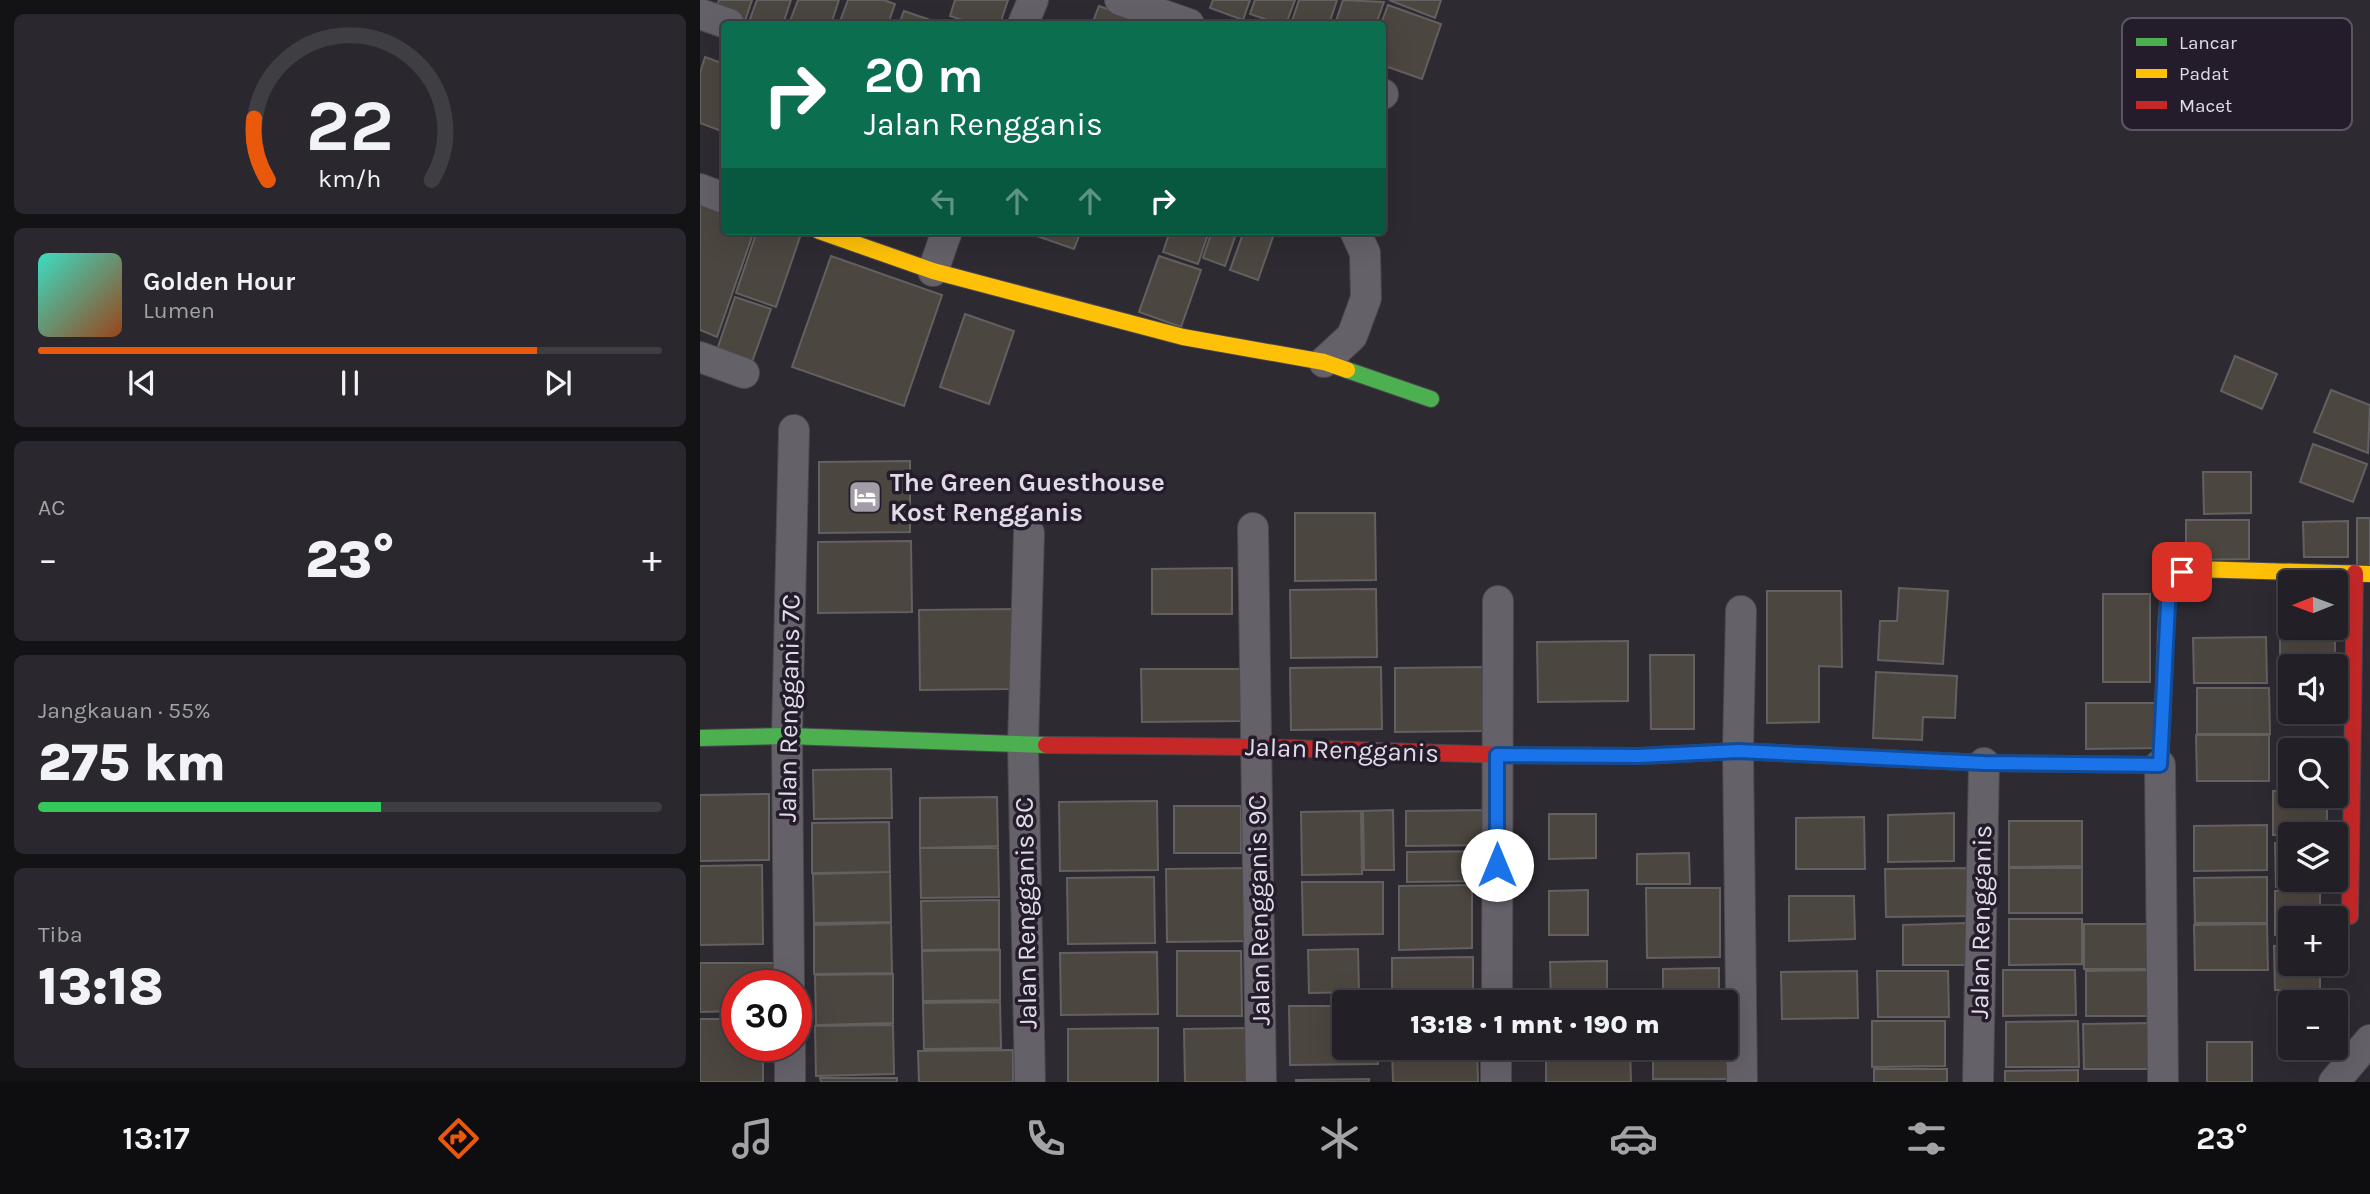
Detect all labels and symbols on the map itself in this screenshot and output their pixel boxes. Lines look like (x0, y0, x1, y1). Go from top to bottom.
legend (2122, 18, 2352, 130)
text: Lancar (2179, 32, 2237, 54)
text: Padat (2179, 63, 2229, 85)
text: Macet (2179, 95, 2232, 117)
place label: The Green Guesthouse Kost Rengganis (890, 467, 1165, 528)
hotel icon: The Green Guesthouse Kost Rengganis (846, 478, 884, 516)
pin (2152, 542, 2212, 602)
north arrow (2278, 570, 2348, 640)
street label: Jalan Rengganis 7C (772, 594, 806, 822)
street label: Jalan Rengganis (1245, 731, 1439, 769)
street label: Jalan Rengganis 9C (1241, 794, 1277, 1026)
street label: Jalan Rengganis 8C (1008, 797, 1044, 1029)
street label: Jalan Rengganis (1964, 825, 1998, 1019)
position arrow (1460, 828, 1534, 902)
speed limit sign: 30 (721, 970, 812, 1061)

